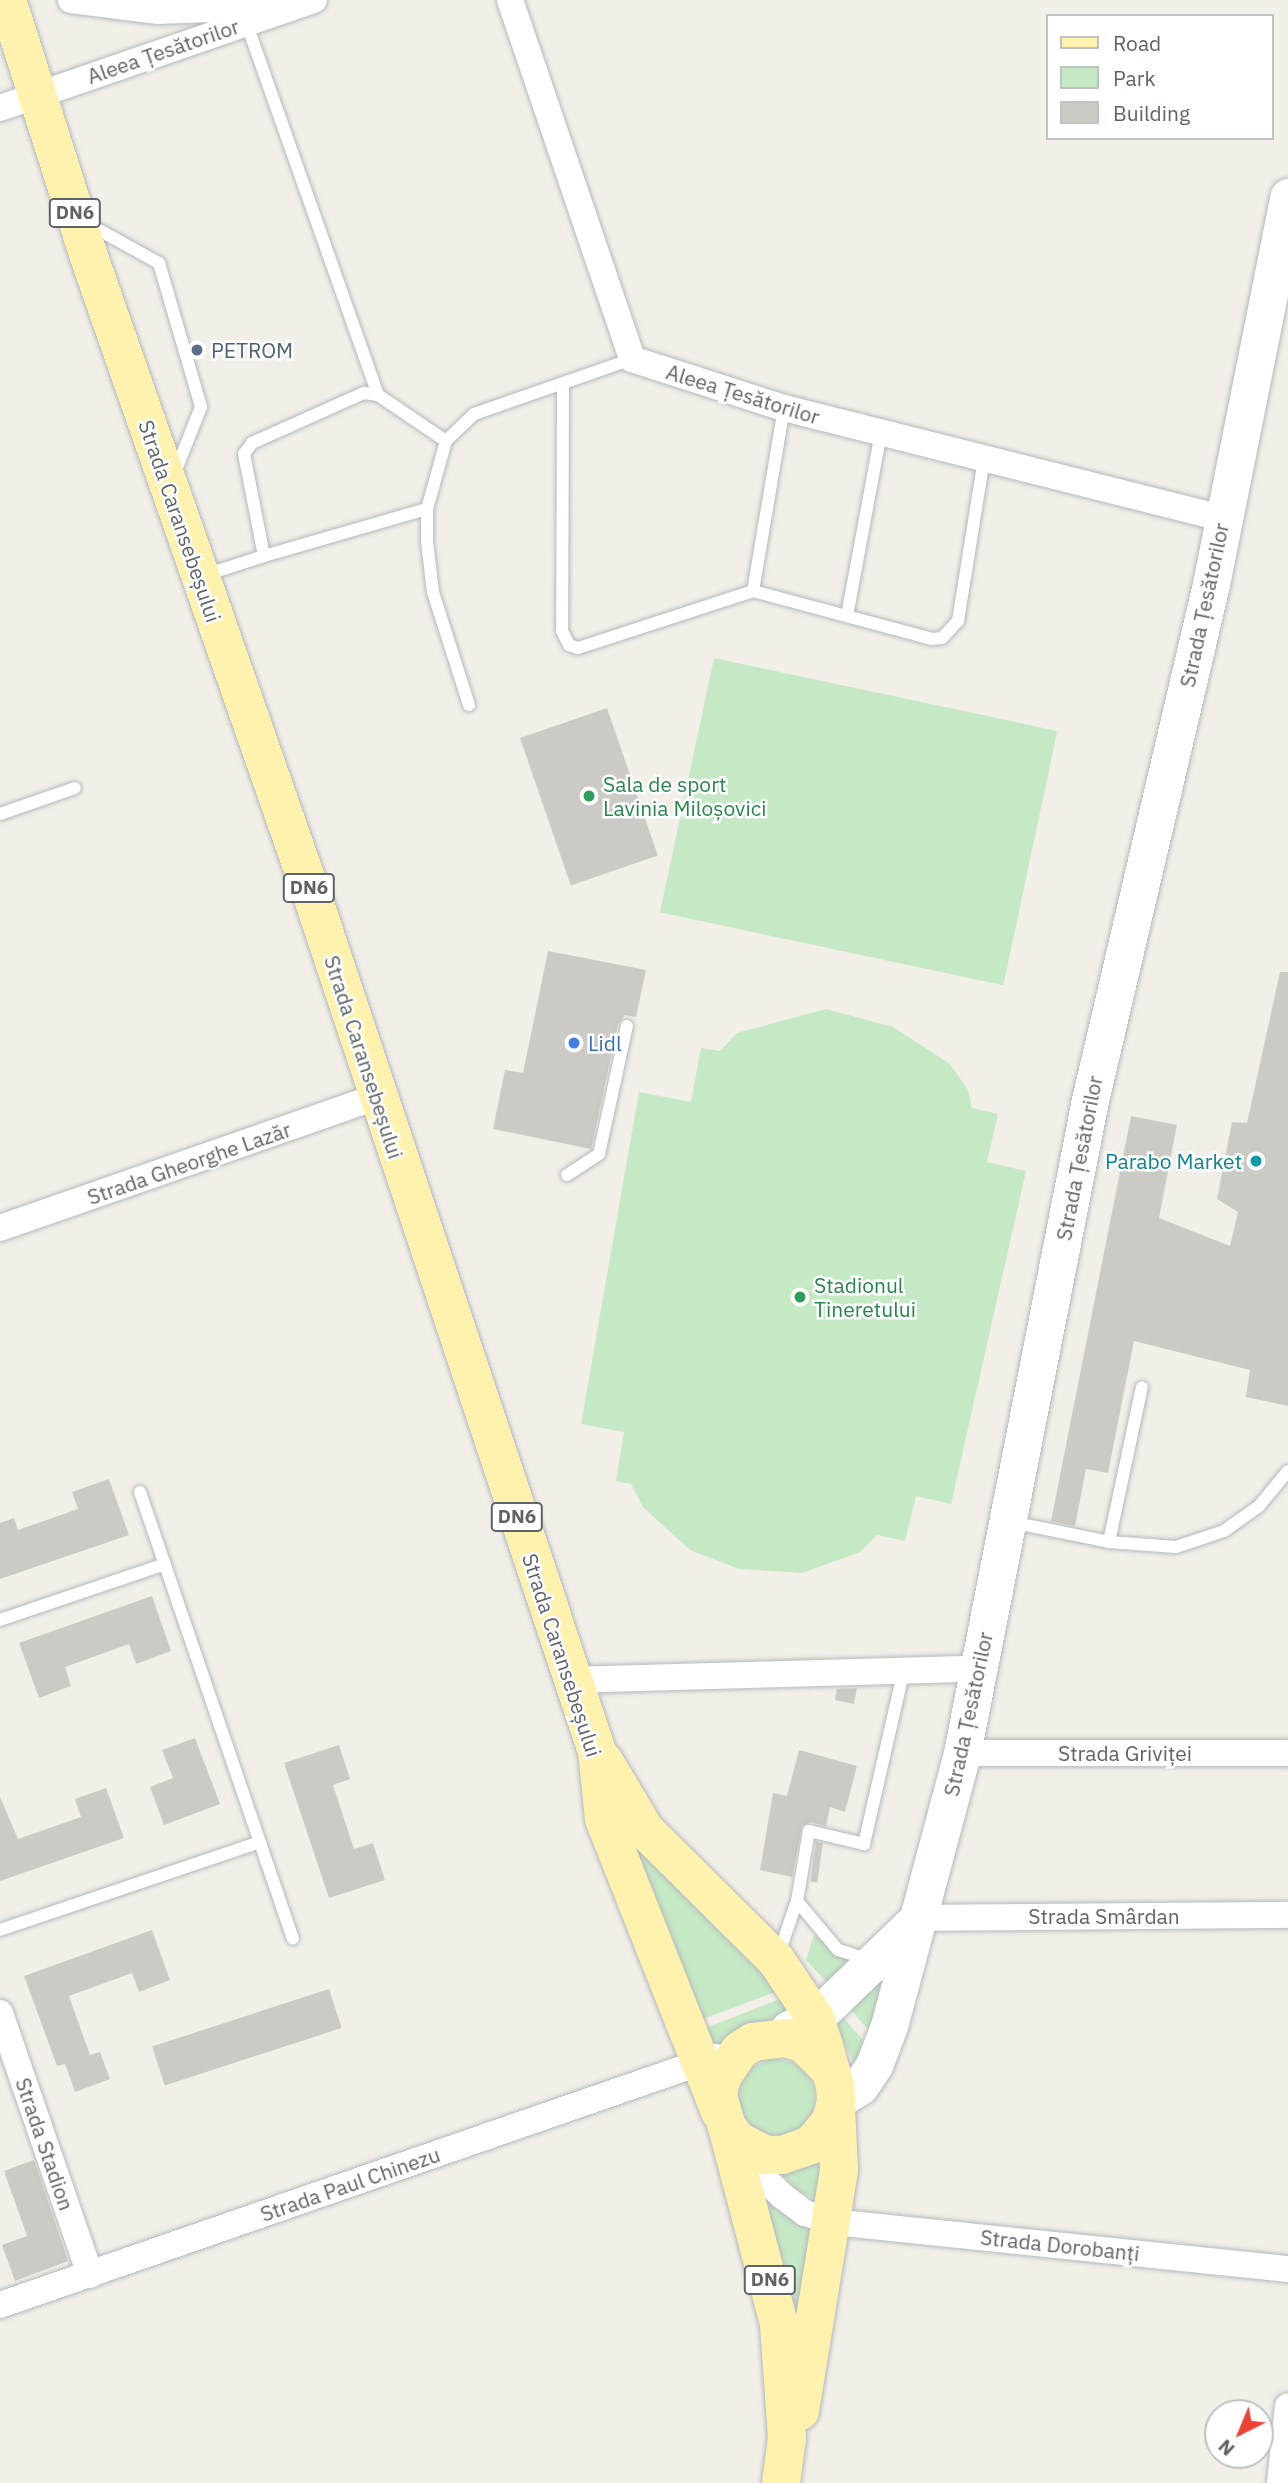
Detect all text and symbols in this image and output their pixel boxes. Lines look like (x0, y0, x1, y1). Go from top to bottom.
street label: Aleea Țesătorilor (84, 13, 242, 89)
legend (1046, 14, 1274, 140)
text: Road (1113, 29, 1161, 57)
text: Park (1113, 64, 1156, 92)
text: Building (1113, 99, 1190, 127)
road number: DN6 (49, 197, 101, 228)
place label: PETROM (211, 337, 293, 363)
marker: PETROM (189, 342, 205, 358)
street label: Aleea Țesătorilor (663, 359, 823, 429)
street label: Strada Caransebeșului (134, 417, 226, 625)
street label: Strada Țesătorilor (1174, 520, 1234, 690)
place label: Sala de sport Lavinia Miloșovici (603, 771, 766, 821)
marker: Sala de sport Lavinia Miloșovici (581, 788, 597, 804)
road number: DN6 (283, 873, 335, 904)
street label: Strada Caransebeșului (319, 952, 409, 1162)
place label: Lidl (588, 1030, 622, 1056)
marker: Lidl (566, 1035, 582, 1051)
street label: Strada Țesătorilor (1051, 1073, 1107, 1243)
street label: Strada Gheorghe Lazăr (84, 1116, 294, 1210)
place label: Parabo Market (1105, 1148, 1242, 1174)
marker: Parabo Market (1248, 1153, 1264, 1169)
place label: Stadionul Tineretului (814, 1272, 916, 1322)
marker: Stadionul Tineretului (792, 1289, 808, 1305)
road number: DN6 (491, 1502, 543, 1532)
street label: Strada Caransebeșului (517, 1550, 607, 1760)
street label: Strada Țesătorilor (938, 1629, 998, 1799)
street label: Strada Griviței (1058, 1740, 1192, 1766)
street label: Strada Smârdan (1028, 1903, 1180, 1929)
street label: Strada Stadion (11, 2074, 79, 2214)
street label: Strada Paul Chinezu (257, 2141, 443, 2227)
street label: Strada Dorobanți (979, 2224, 1141, 2266)
road number: DN6 (744, 2264, 796, 2296)
north arrow (1204, 2399, 1274, 2469)
text: N (1213, 2434, 1239, 2461)

